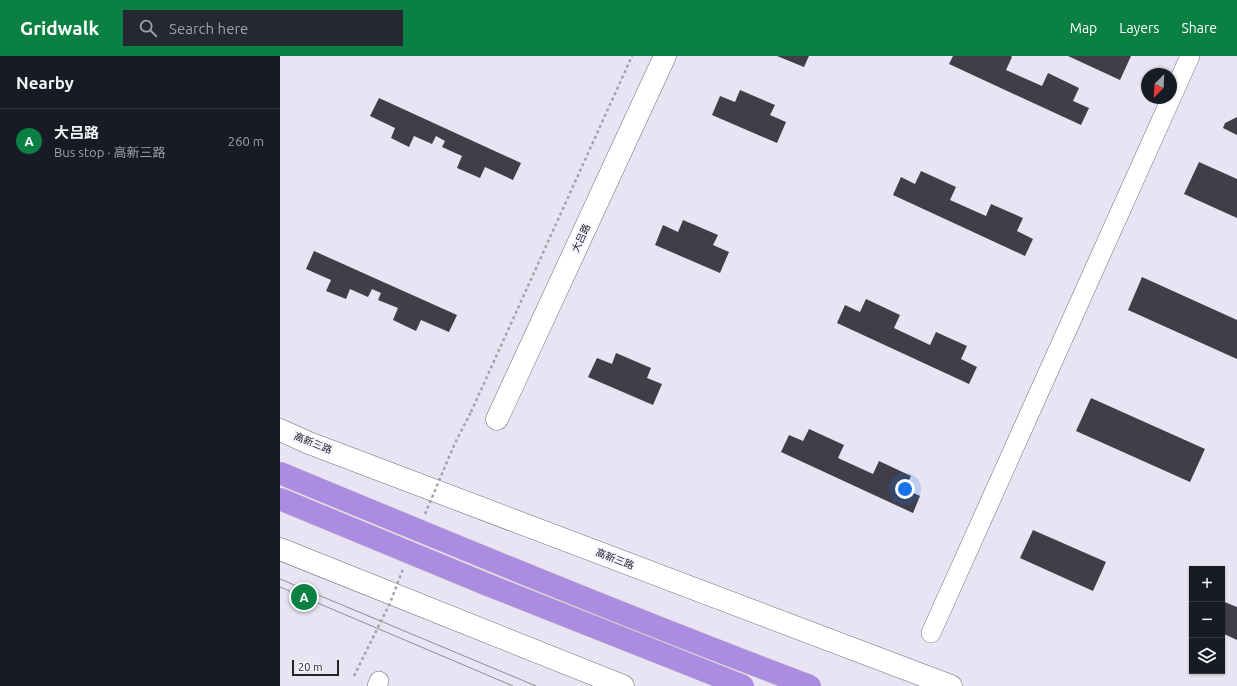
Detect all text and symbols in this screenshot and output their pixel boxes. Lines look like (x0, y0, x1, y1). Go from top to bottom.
search box (123, 10, 403, 46)
text: Gridwalk (20, 17, 99, 39)
icon: search (137, 17, 159, 39)
text: Search here (169, 20, 248, 37)
text: Map (1070, 20, 1097, 36)
text: Layers (1119, 20, 1159, 36)
text: Share (1181, 20, 1217, 36)
north arrow (1141, 68, 1177, 104)
text: Nearby (16, 73, 74, 92)
text: 大吕路 (54, 124, 99, 141)
text: A (24, 134, 34, 148)
text: 260 m (228, 134, 264, 148)
text: Bus stop · 高新三路 (54, 145, 165, 159)
street label: 大吕路 (570, 222, 592, 254)
street label: 高新三路 (292, 430, 334, 456)
your location (895, 479, 915, 499)
street label: 高新三路 (594, 547, 636, 571)
map controls (1189, 566, 1225, 674)
button: + (1189, 566, 1225, 602)
pin: A (291, 582, 317, 612)
button: − (1189, 602, 1225, 638)
button: layers (1189, 638, 1225, 674)
scale bar (292, 658, 339, 677)
text: 20 m (298, 661, 322, 673)

